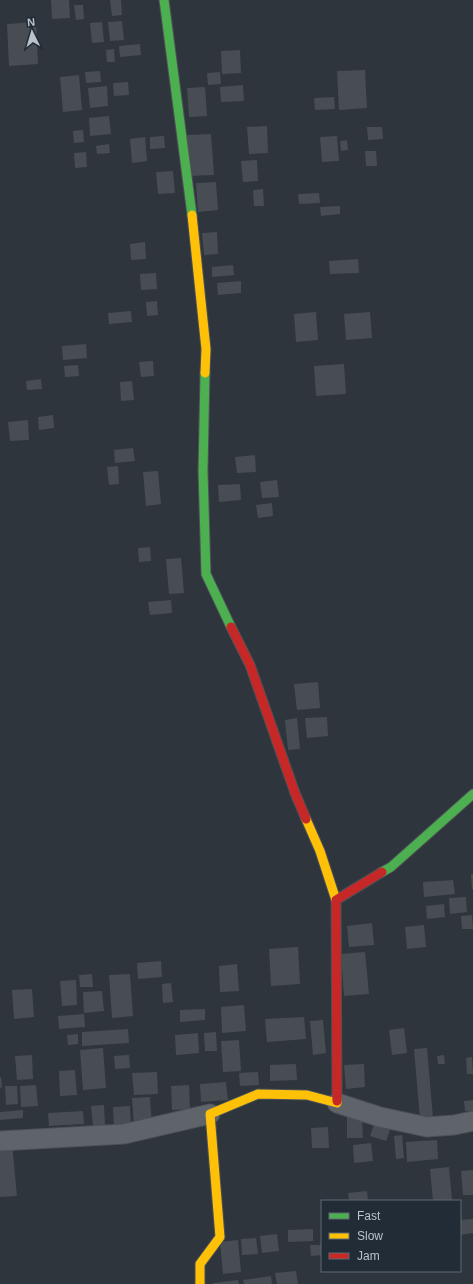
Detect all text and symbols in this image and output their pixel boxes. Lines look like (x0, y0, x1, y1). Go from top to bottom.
north arrow (12, 12, 52, 52)
text: N (27, 16, 36, 28)
legend (321, 1200, 461, 1272)
text: Fast (357, 1209, 381, 1223)
text: Slow (357, 1229, 383, 1243)
text: Jam (357, 1249, 380, 1263)

